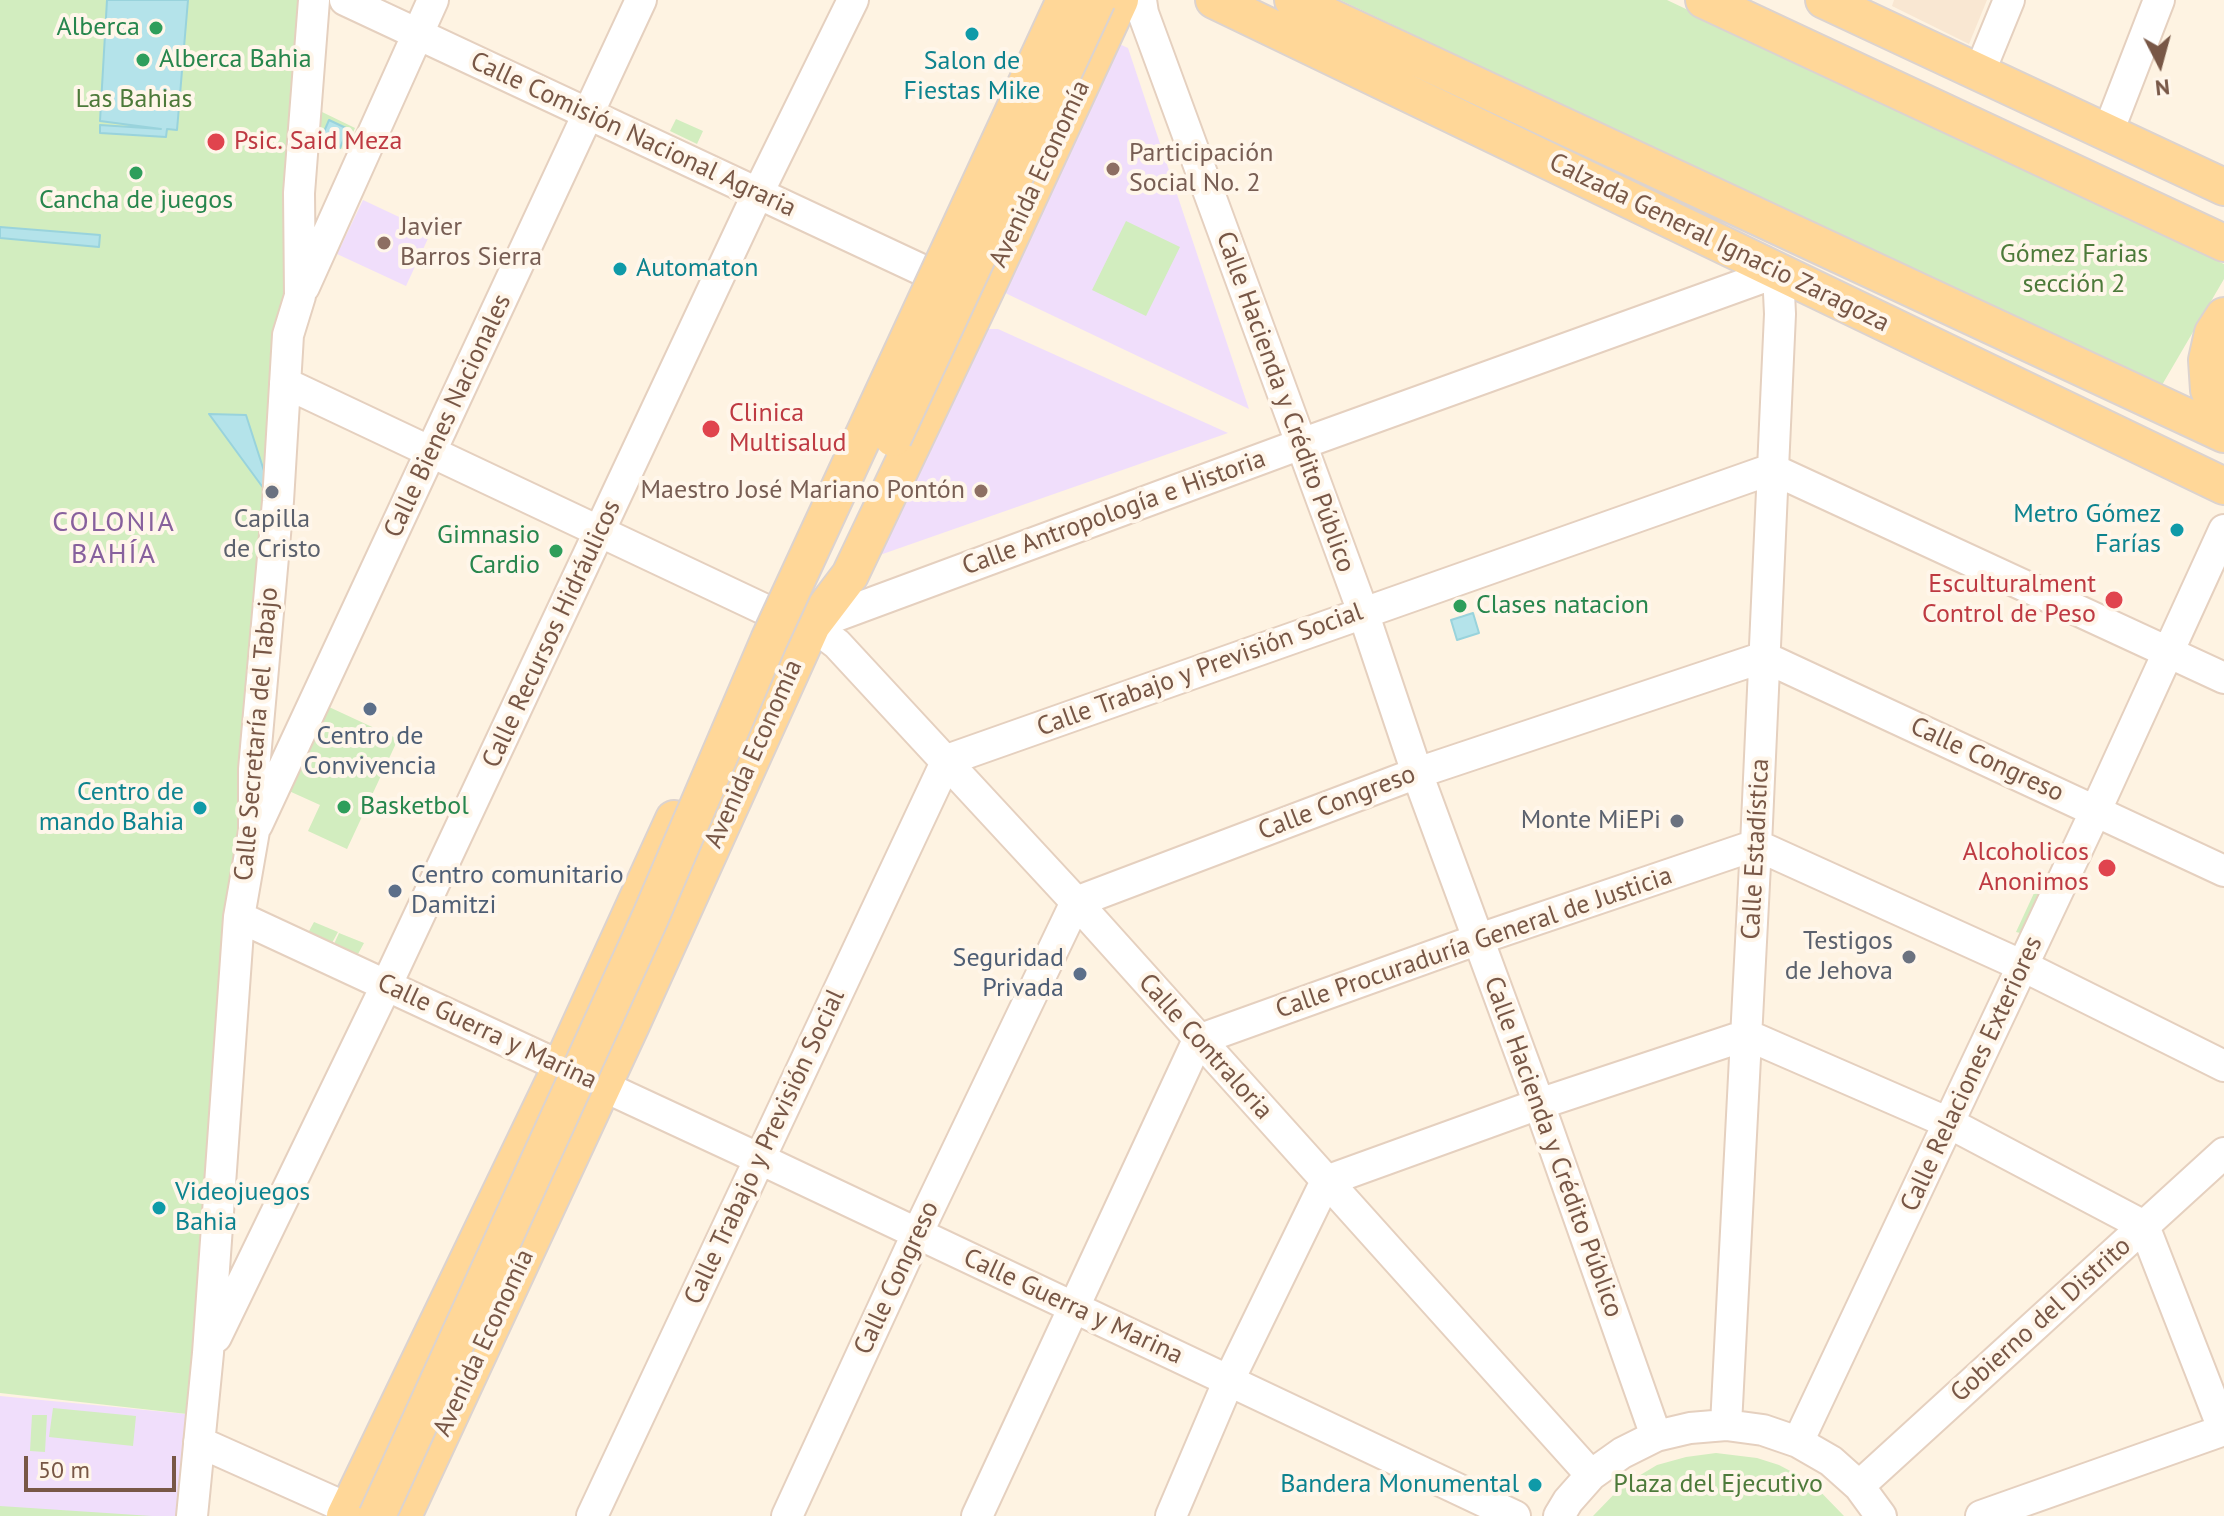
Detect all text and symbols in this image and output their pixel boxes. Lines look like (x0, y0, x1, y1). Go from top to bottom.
place label: Alberca (56, 12, 140, 44)
marker: Alberca (147, 19, 165, 37)
north arrow (2120, 24, 2200, 104)
marker: Salon de Fiestas Mike (963, 25, 981, 43)
place label: Alberca Bahia (159, 44, 312, 76)
street label: Calle Comisión Nacional Agraria (465, 46, 801, 224)
place label: Salon de Fiestas Mike (903, 46, 1041, 108)
marker: Alberca Bahia (134, 51, 152, 69)
text: N (2154, 73, 2171, 103)
street label: Avenida Economía (983, 75, 1097, 273)
park label: Las Bahias (76, 84, 192, 116)
place label: Psic. Said Meza (234, 126, 402, 158)
marker: Psic. Said Meza (205, 131, 227, 153)
place label: Participación Social No. 2 (1129, 138, 1273, 200)
street label: Calzada General Ignacio Zaragoza (1544, 147, 1894, 339)
marker: Participación Social No. 2 (1104, 160, 1122, 178)
marker: Cancha de juegos (127, 164, 145, 182)
place label: Cancha de juegos (39, 185, 233, 217)
place label: Javier Barros Sierra (400, 212, 542, 274)
street label: Calle Hacienda y Crédito Público (1209, 227, 1361, 577)
marker: Javier Barros Sierra (375, 234, 393, 252)
park label: Gómez Farias sección 2 (2000, 239, 2148, 300)
place label: Automaton (636, 253, 758, 285)
marker: Automaton (611, 260, 629, 278)
street label: Calle Bienes Nacionales (378, 289, 518, 543)
place label: Clinica Multisalud (729, 398, 846, 460)
marker: Clinica Multisalud (700, 418, 722, 440)
street label: Calle Antropología e Historia (958, 444, 1270, 582)
place label: Maestro José Mariano Pontón (641, 475, 965, 507)
marker: Maestro José Mariano Pontón (972, 482, 990, 500)
marker: Capilla de Cristo (263, 483, 281, 501)
street label: Calle Recursos Hidráulicos (476, 495, 628, 773)
place label: Metro Gómez Farías (2013, 499, 2161, 560)
place label: Capilla de Cristo (223, 504, 321, 566)
district label: COLONIA BAHÍA (52, 506, 176, 572)
place label: Gimnasio Cardio (437, 520, 540, 582)
marker: Metro Gómez Farías (2168, 521, 2186, 539)
marker: Gimnasio Cardio (547, 542, 565, 560)
place label: Esculturalment Control de Peso (1922, 569, 2096, 630)
street label: Calle Secretaría del Tabajo (229, 586, 285, 882)
marker: Esculturalment Control de Peso (2103, 589, 2125, 611)
place label: Clases natacion (1476, 590, 1649, 622)
street label: Calle Trabajo y Previsión Social (1033, 596, 1367, 744)
marker: Clases natacion (1451, 597, 1469, 615)
street label: Avenida Economía (698, 655, 810, 853)
marker: Centro de Convivencia (361, 700, 379, 718)
street label: Calle Congreso (1905, 711, 2069, 809)
place label: Centro de Convivencia (304, 721, 436, 782)
street label: Calle Estadística (1736, 758, 1776, 940)
street label: Calle Congreso (1254, 759, 1420, 847)
place label: Centro de mando Bahia (39, 777, 184, 838)
place label: Basketbol (360, 791, 469, 823)
marker: Basketbol (335, 798, 353, 816)
marker: Centro de mando Bahia (191, 799, 209, 817)
place label: Monte MiEPi (1521, 805, 1661, 837)
marker: Monte MiEPi (1668, 812, 1686, 830)
place label: Alcoholicos Anonimos (1962, 837, 2089, 898)
marker: Alcoholicos Anonimos (2096, 857, 2118, 879)
place label: Centro comunitario Damitzi (411, 860, 624, 922)
street label: Calle Procuraduría General de Justicia (1272, 860, 1676, 1026)
marker: Centro comunitario Damitzi (386, 882, 404, 900)
place label: Testigos de Jehova (1785, 926, 1893, 988)
street label: Calle Relaciones Exteriores (1894, 931, 2050, 1217)
place label: Seguridad Privada (953, 943, 1064, 1004)
marker: Testigos de Jehova (1900, 948, 1918, 966)
marker: Seguridad Privada (1071, 965, 1089, 983)
street label: Calle Guerra y Marina (372, 967, 602, 1097)
street label: Calle Contraloria (1131, 968, 1279, 1126)
street label: Calle Hacienda y Crédito Público (1477, 972, 1629, 1322)
street label: Calle Trabajo y Previsión Social (678, 984, 852, 1310)
place label: Videojuegos Bahia (175, 1177, 310, 1238)
street label: Calle Congreso (848, 1196, 946, 1360)
marker: Videojuegos Bahia (150, 1199, 168, 1217)
street label: Gobierno del Distrito (1944, 1231, 2138, 1409)
street label: Calle Guerra y Marina (958, 1242, 1188, 1372)
street label: Avenida Economía (427, 1244, 541, 1442)
scale bar (28, 1440, 180, 1490)
text: 50 m (38, 1454, 90, 1485)
place label: Bandera Monumental (1280, 1469, 1519, 1501)
park label: Plaza del Ejecutivo (1613, 1469, 1823, 1501)
marker: Bandera Monumental (1526, 1476, 1544, 1494)

